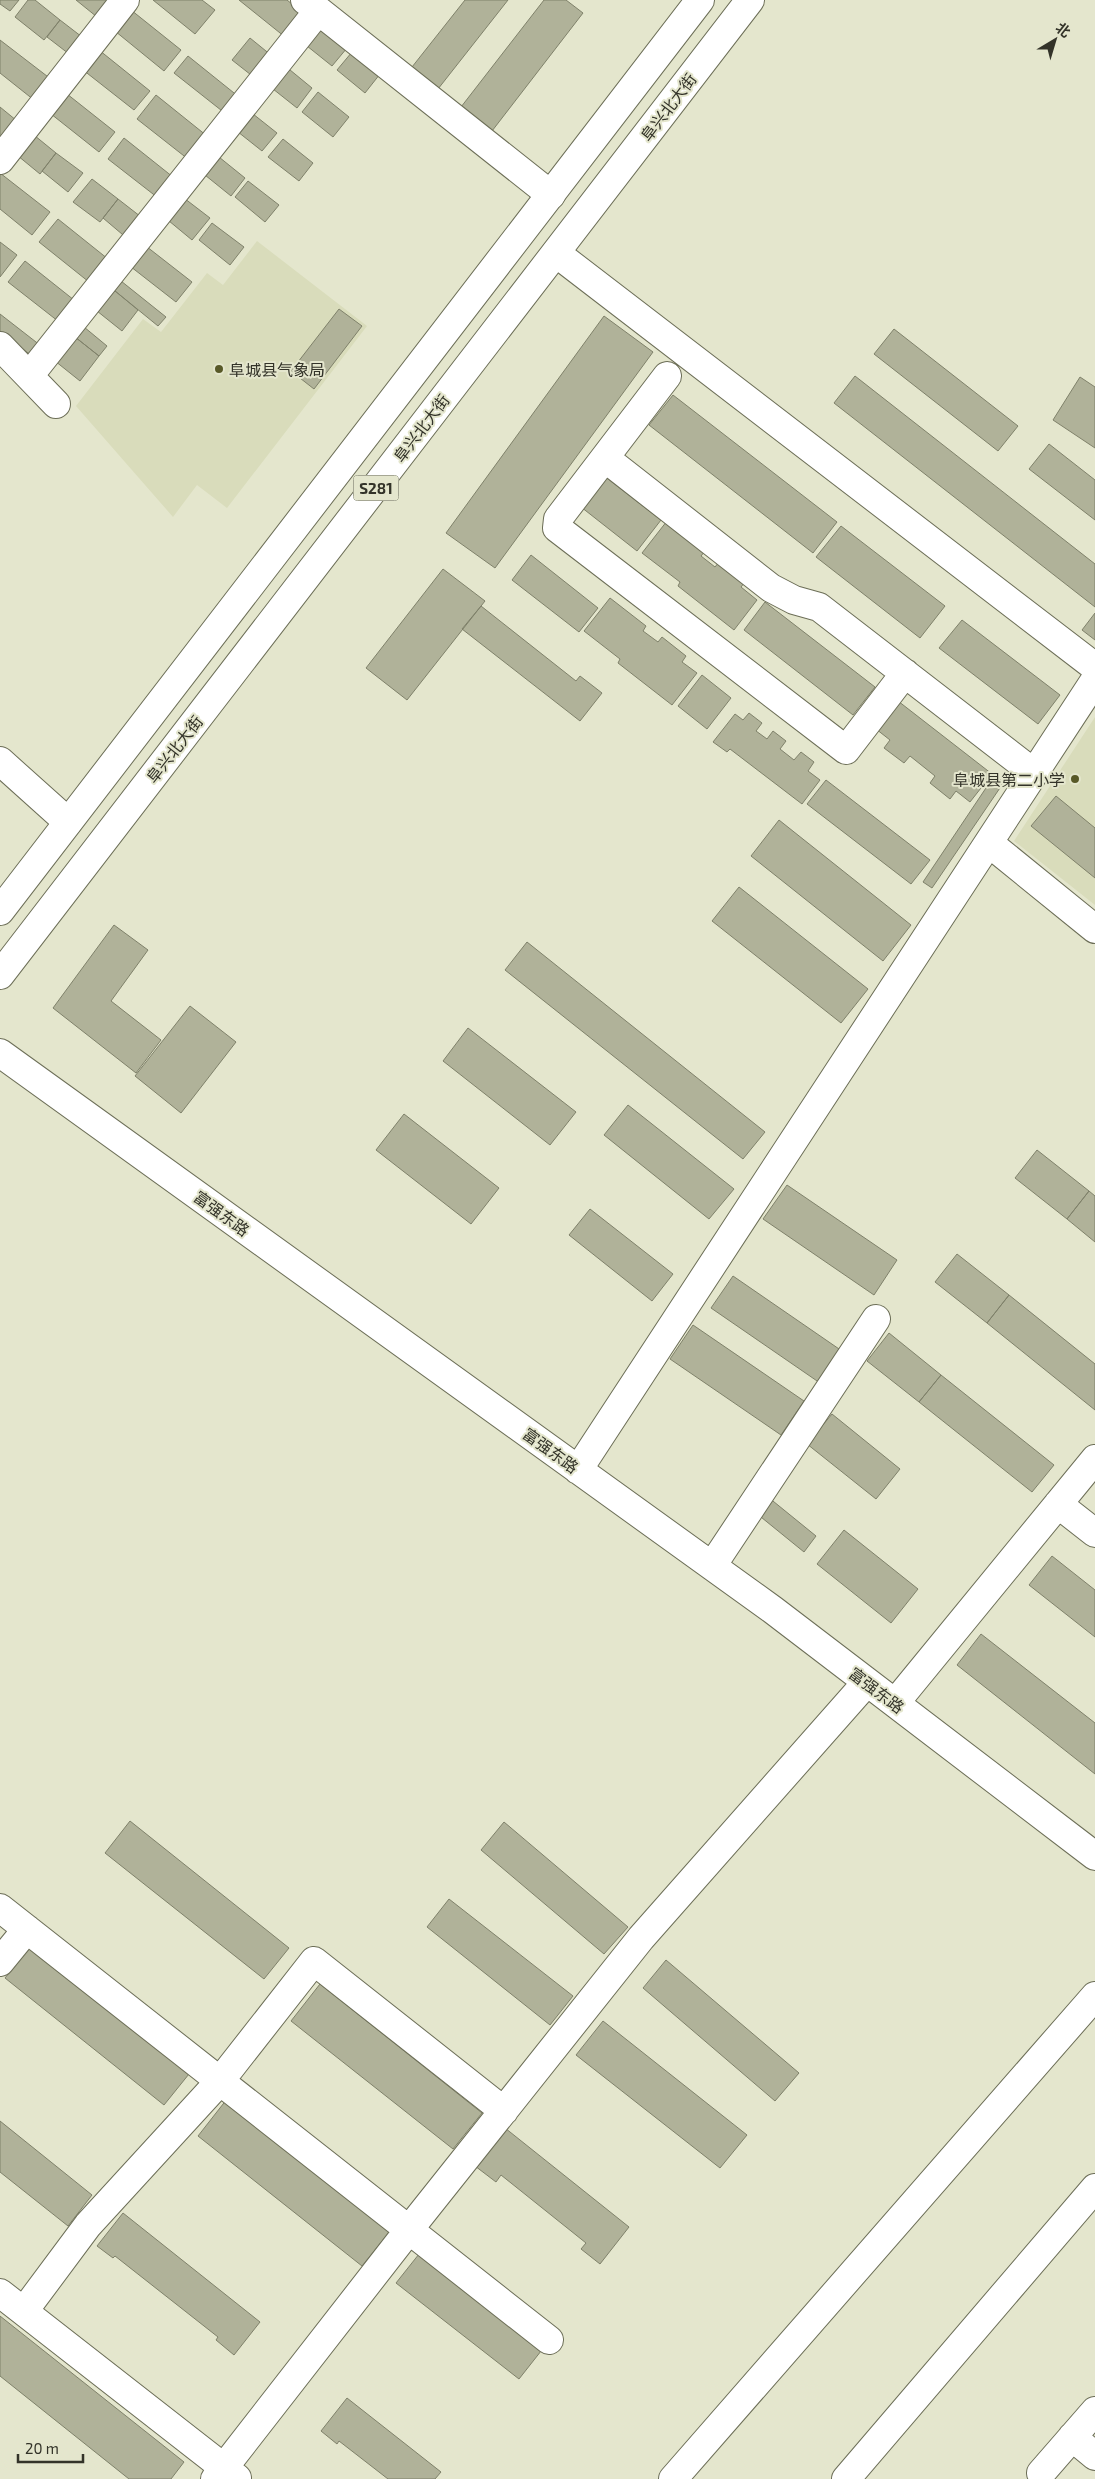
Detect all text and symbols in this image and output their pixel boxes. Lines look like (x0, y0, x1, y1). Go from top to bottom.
north arrow (1030, 15, 1080, 65)
text: 北 (1053, 18, 1074, 40)
street label: 阜兴北大街 (636, 69, 700, 145)
place label: 阜城县气象局 (229, 360, 325, 379)
marker: 阜城县气象局 (213, 363, 225, 375)
street label: 阜兴北大街 (389, 390, 453, 466)
road number: S281 (354, 476, 398, 500)
street label: 阜兴北大街 (142, 712, 206, 786)
place label: 阜城县第二小学 (953, 770, 1065, 789)
marker: 阜城县第二小学 (1069, 773, 1081, 785)
street label: 富强东路 (191, 1187, 253, 1239)
street label: 富强东路 (520, 1424, 582, 1476)
street label: 富强东路 (846, 1663, 908, 1717)
scale bar (18, 2432, 82, 2464)
text: 20 m (25, 2439, 59, 2457)

